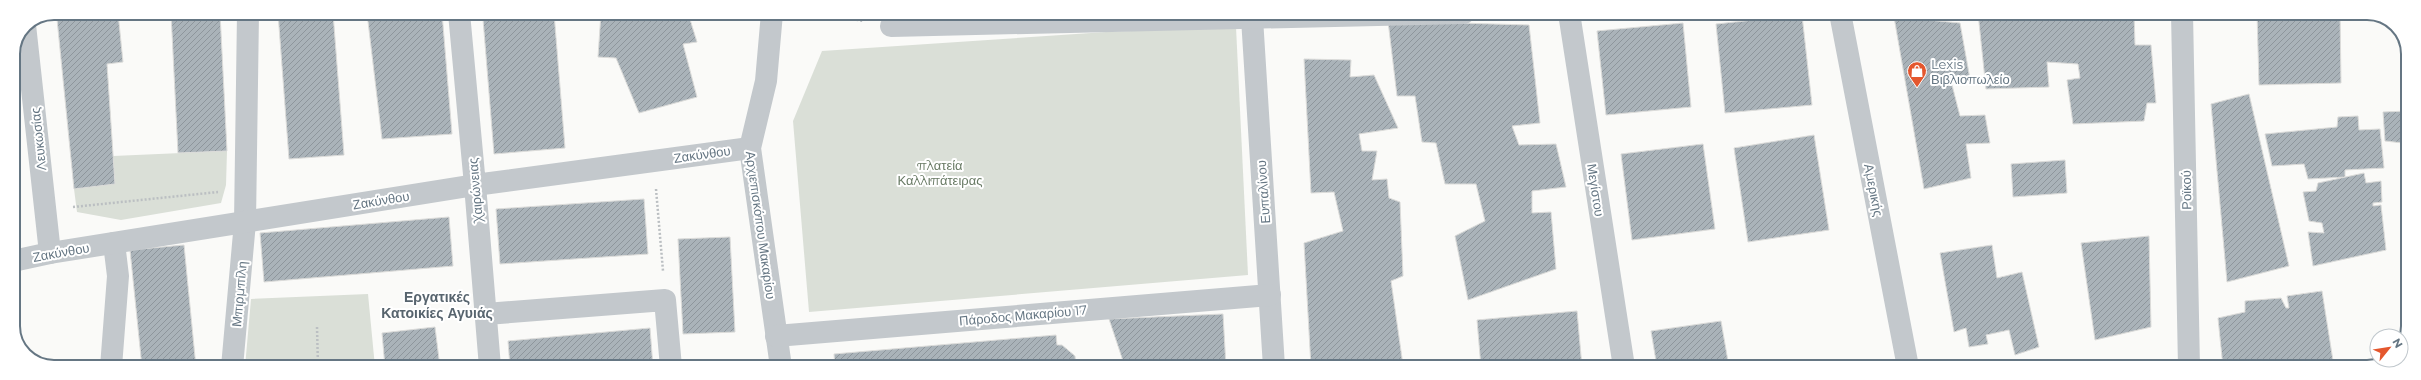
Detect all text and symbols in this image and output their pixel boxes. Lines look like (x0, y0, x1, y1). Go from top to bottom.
place label: Lexis Βιβλιοπωλείο (1931, 56, 2010, 87)
shop icon: Lexis Βιβλιοπωλείο (1906, 60, 1928, 88)
street label: Λευκωσίας (27, 107, 49, 171)
street label: Ζακύνθου (673, 142, 731, 166)
street label: Αρχιεπισκόπου Μακαρίου (743, 150, 779, 300)
street label: Χαιρώνειας (464, 157, 486, 225)
park label: πλατεία Καλλιπάτειρας (898, 157, 982, 188)
street label: Ευπαλίνου (1253, 160, 1273, 224)
street label: Μεγίστου (1584, 162, 1608, 218)
street label: Αμερικής (1861, 162, 1887, 218)
street label: Ροϊκού (2178, 170, 2194, 210)
street label: Ζακύνθου (352, 188, 410, 212)
street label: Ζακύνθου (31, 239, 91, 265)
street label: Μπιρμπίλη (228, 260, 250, 328)
district label: Εργατικές Κατοικίες Αγυιάς (381, 288, 493, 322)
street label: Πάροδος Μακαρίου 17 (958, 301, 1088, 329)
north arrow (2369, 328, 2409, 368)
text: N (2389, 336, 2406, 350)

